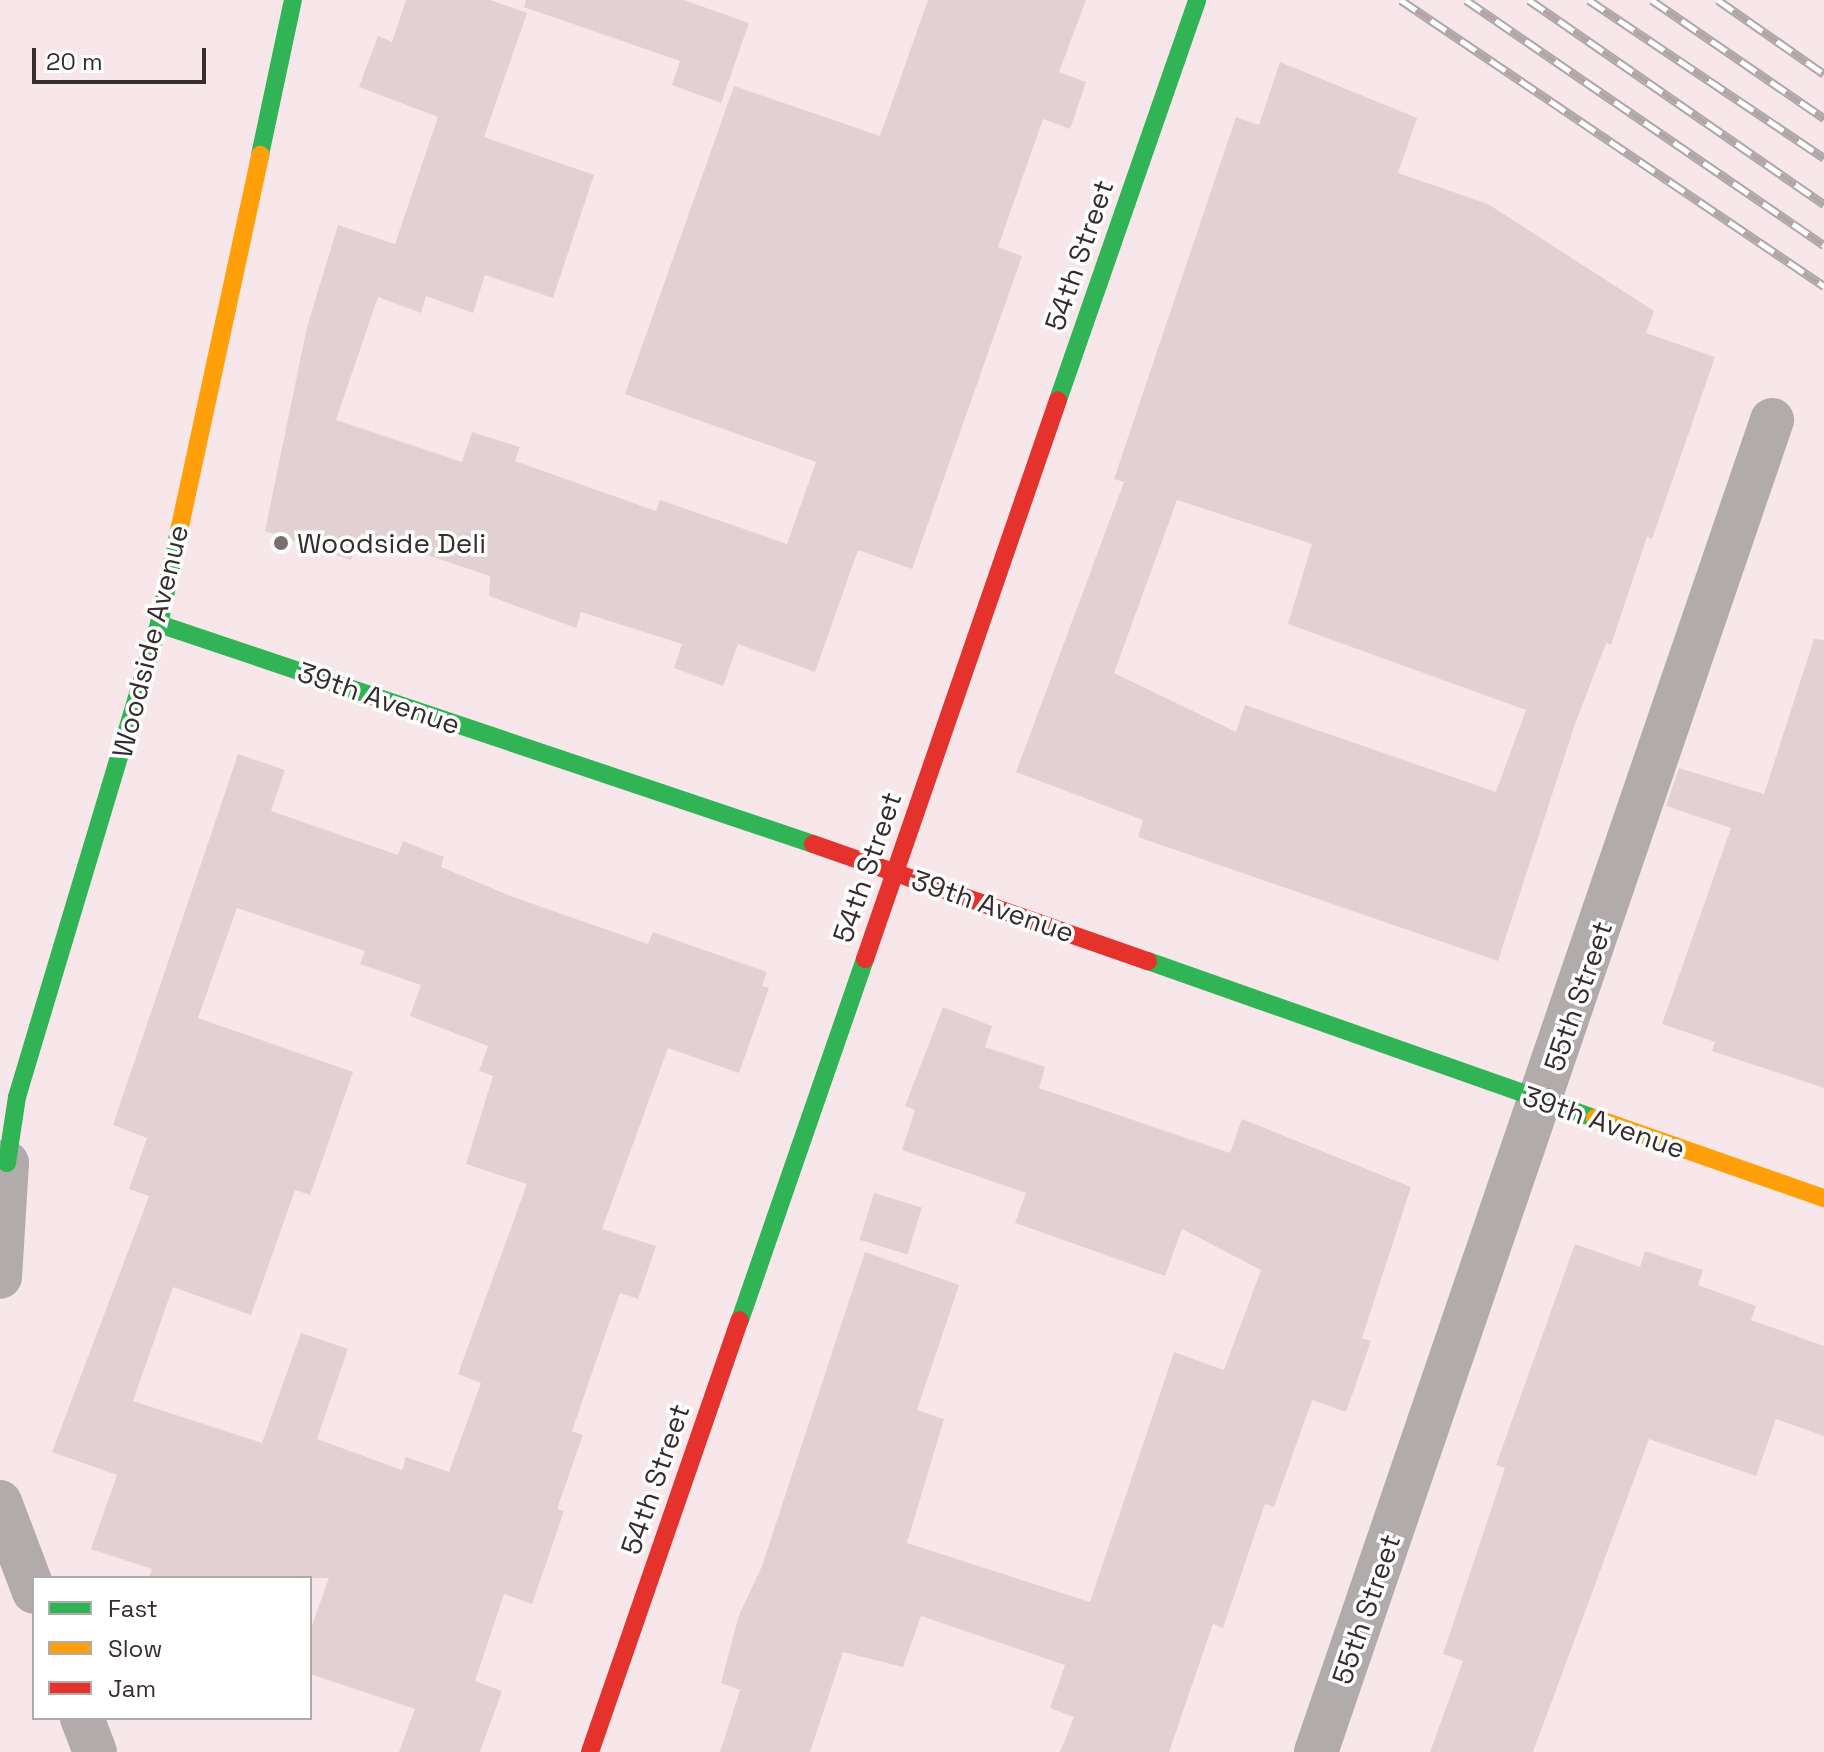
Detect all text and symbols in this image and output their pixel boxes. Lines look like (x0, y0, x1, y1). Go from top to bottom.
scale bar (36, 32, 210, 82)
text: 20 m (46, 46, 103, 77)
street label: 54th Street (1038, 175, 1120, 335)
street label: Woodside Avenue (105, 521, 195, 761)
place label: Woodside Deli (297, 526, 486, 560)
marker: Woodside Deli (272, 534, 290, 552)
street label: 39th Avenue (293, 654, 465, 742)
street label: 54th Street (826, 787, 908, 947)
street label: 39th Avenue (907, 862, 1079, 950)
street label: 55th Street (1537, 917, 1619, 1075)
street label: 39th Avenue (1518, 1078, 1690, 1166)
street label: 54th Street (614, 1399, 696, 1559)
street label: 55th Street (1325, 1530, 1407, 1688)
legend (32, 1576, 312, 1720)
text: Fast (108, 1593, 158, 1624)
text: Slow (108, 1633, 162, 1664)
text: Jam (108, 1673, 156, 1704)

